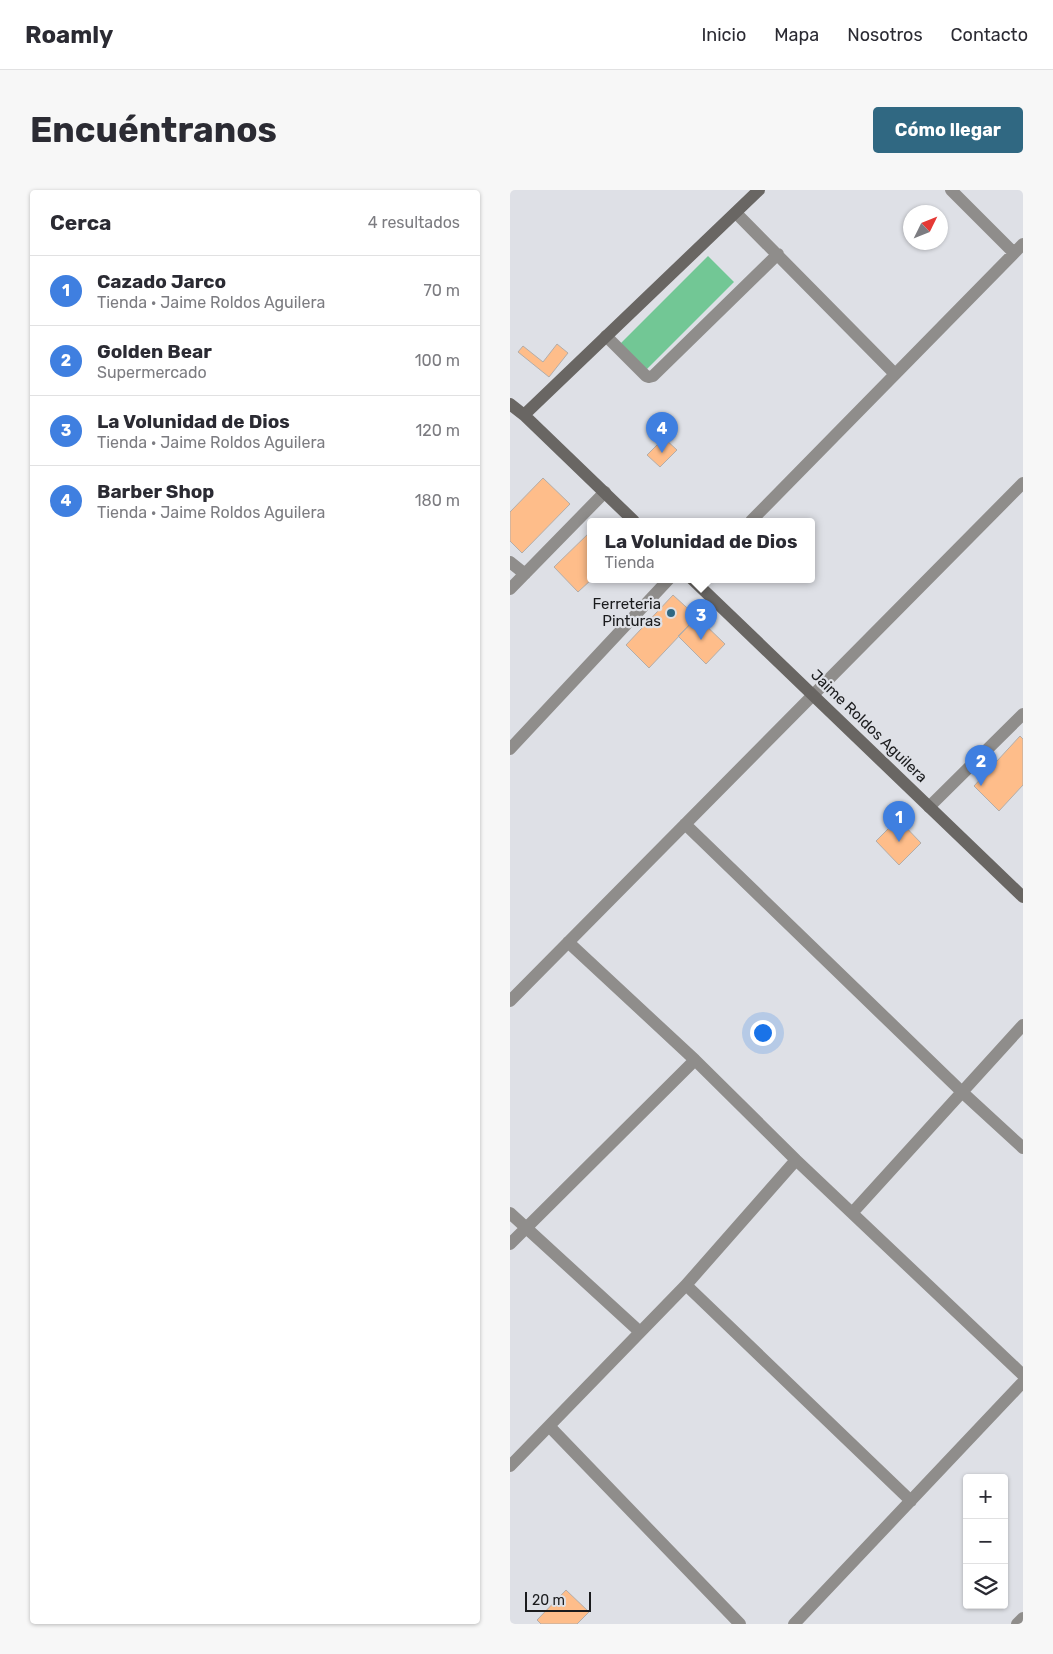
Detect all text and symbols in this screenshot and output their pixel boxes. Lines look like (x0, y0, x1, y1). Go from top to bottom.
text: Roamly (25, 21, 113, 49)
text: Inicio (701, 24, 746, 46)
text: Mapa (774, 24, 819, 46)
text: Nosotros (847, 24, 923, 46)
text: Contacto (951, 24, 1028, 46)
button: Cómo llegar (873, 107, 1023, 153)
text: Encuéntranos (30, 109, 277, 151)
north arrow (903, 205, 948, 250)
text: Cerca (50, 210, 111, 235)
text: 4 resultados (368, 213, 460, 232)
text: Cazado Jarco (97, 270, 226, 293)
text: 1 (62, 281, 70, 300)
text: 70 m (423, 281, 460, 300)
text: Tienda · Jaime Roldos Aguilera (97, 293, 325, 312)
text: Golden Bear (97, 340, 212, 363)
text: 2 (61, 351, 71, 370)
text: 100 m (415, 351, 460, 370)
text: Supermercado (97, 363, 207, 382)
text: La Volunidad de Dios (97, 410, 290, 433)
pin: 4 (646, 412, 678, 453)
text: 3 (61, 421, 71, 440)
text: 120 m (415, 421, 460, 440)
text: Tienda · Jaime Roldos Aguilera (97, 433, 325, 452)
text: Barber Shop (97, 480, 214, 503)
text: 4 (61, 491, 71, 510)
text: 180 m (415, 491, 460, 510)
text: Tienda · Jaime Roldos Aguilera (97, 503, 325, 522)
popup (587, 518, 815, 583)
text: La Volunidad de Dios (605, 530, 797, 553)
text: Tienda (605, 553, 655, 572)
place label: Ferreteria Pinturas (593, 595, 661, 630)
pin: 3 (685, 599, 717, 640)
marker: Ferreteria Pinturas (665, 607, 677, 619)
street label: Jaime Roldos Aguilera (807, 666, 931, 786)
pin: 2 (965, 745, 997, 786)
pin: 1 (883, 801, 915, 842)
your location (750, 1020, 776, 1046)
map controls (963, 1474, 1008, 1609)
button: + (963, 1474, 1008, 1519)
button: − (963, 1519, 1008, 1564)
button: layers (963, 1564, 1008, 1609)
scale bar (525, 1589, 591, 1612)
text: 20 m (532, 1592, 565, 1609)

